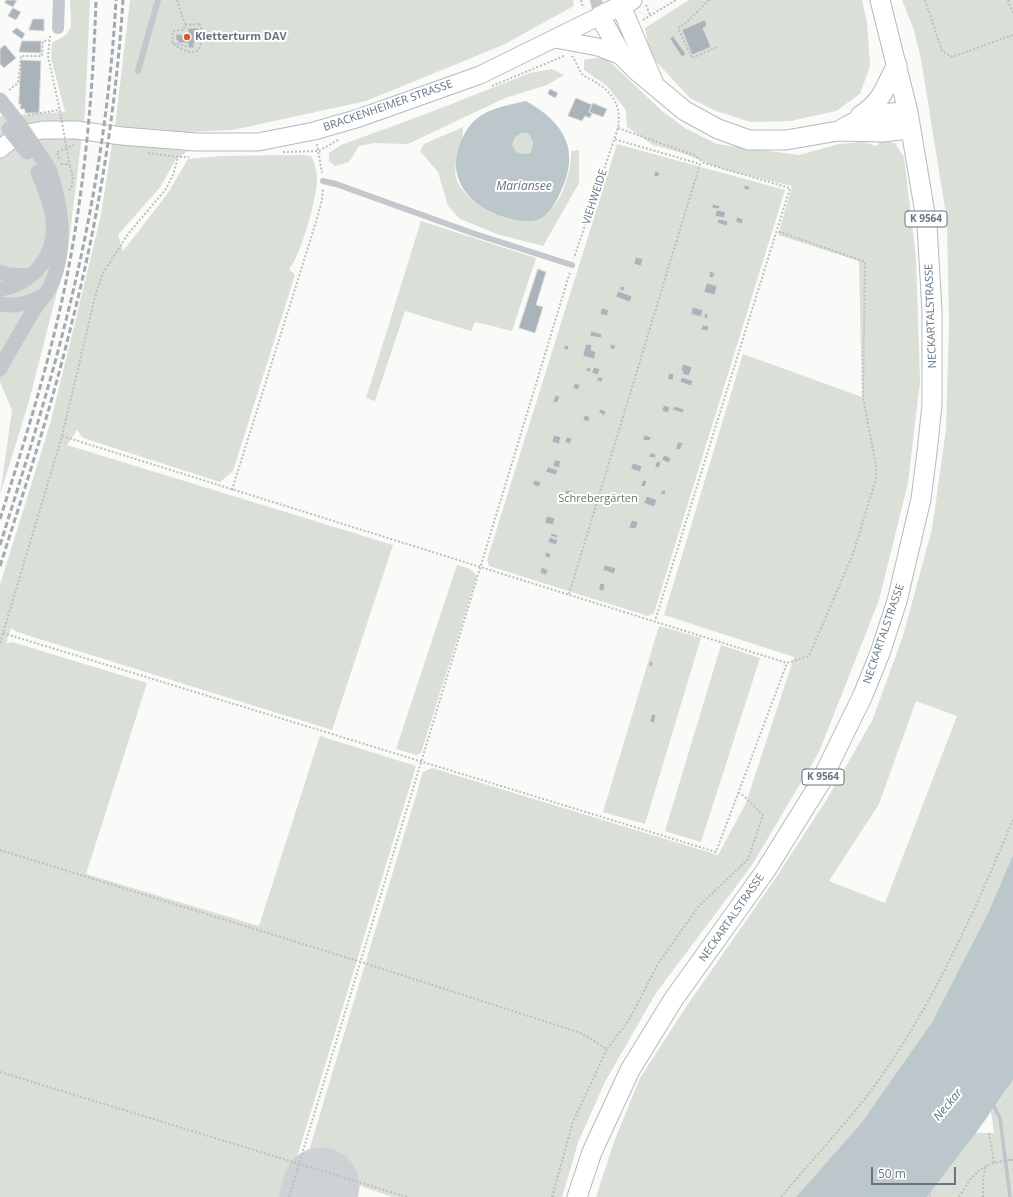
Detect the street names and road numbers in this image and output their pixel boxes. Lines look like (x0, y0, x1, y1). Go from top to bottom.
street label: BRACKENHEIMER STRASSE (322, 78, 454, 134)
street label: VIEHWEIDE (580, 168, 610, 226)
road number: K 9564 (905, 211, 947, 227)
street label: NECKARTALSTRASSE (923, 264, 939, 368)
street label: NECKARTALSTRASSE (861, 582, 907, 686)
road number: K 9564 (802, 769, 844, 785)
street label: NECKARTALSTRASSE (697, 871, 767, 965)

